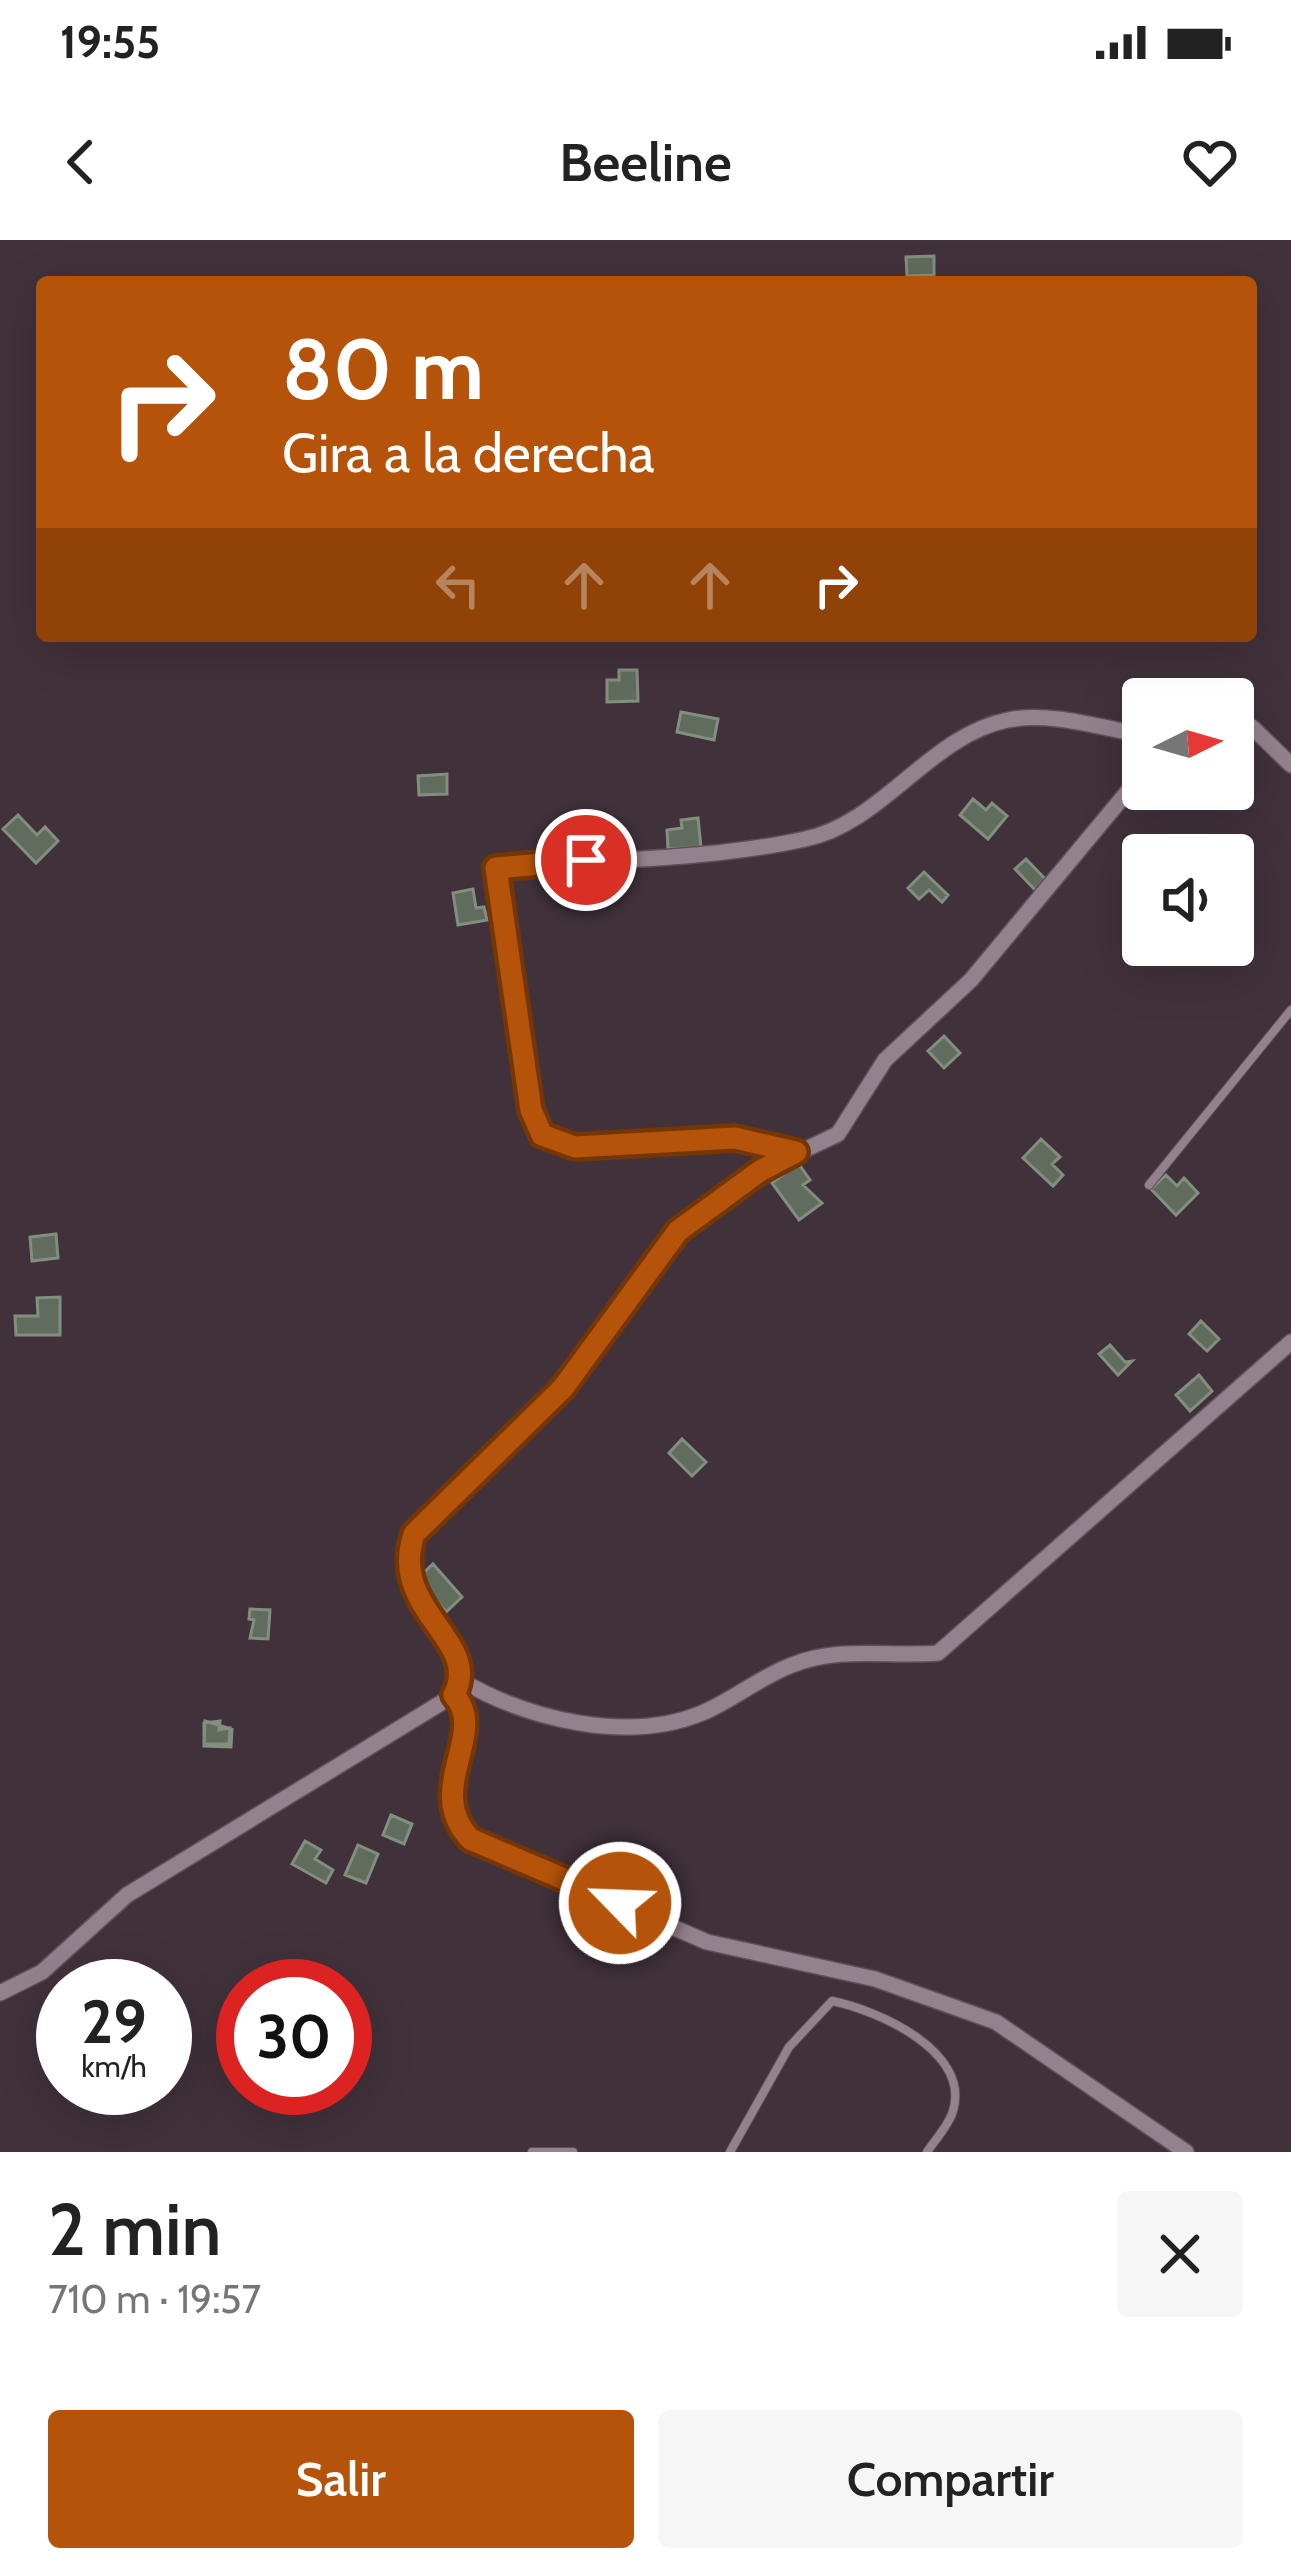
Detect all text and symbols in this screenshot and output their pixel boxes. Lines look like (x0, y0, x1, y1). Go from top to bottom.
text: 19:55 (60, 15, 160, 69)
icon: back (48, 129, 114, 195)
text: Beeline (559, 129, 732, 195)
icon: heart (1177, 129, 1243, 195)
text: 80 m (282, 318, 484, 420)
icon: right (84, 324, 240, 480)
text: Gira a la derecha (282, 420, 654, 486)
icon: left (425, 552, 491, 618)
icon: ahead (551, 552, 617, 618)
icon: ahead (677, 552, 743, 618)
icon: right (803, 552, 869, 618)
north arrow (1122, 678, 1254, 810)
map controls (1122, 678, 1254, 966)
pin (535, 809, 637, 911)
icon: arrive (553, 827, 619, 893)
button: sound (1122, 834, 1254, 966)
position arrow (557, 1840, 683, 1966)
speed limit sign: 30 (216, 1959, 372, 2115)
text: 29 (81, 1985, 147, 2058)
text: km/h (81, 2048, 147, 2085)
text: 2 min (48, 2186, 221, 2273)
button: close (1117, 2191, 1243, 2317)
text: 710 m · 19:57 (48, 2275, 261, 2323)
button: Salir (48, 2410, 634, 2548)
button: Compartir (658, 2410, 1243, 2548)

